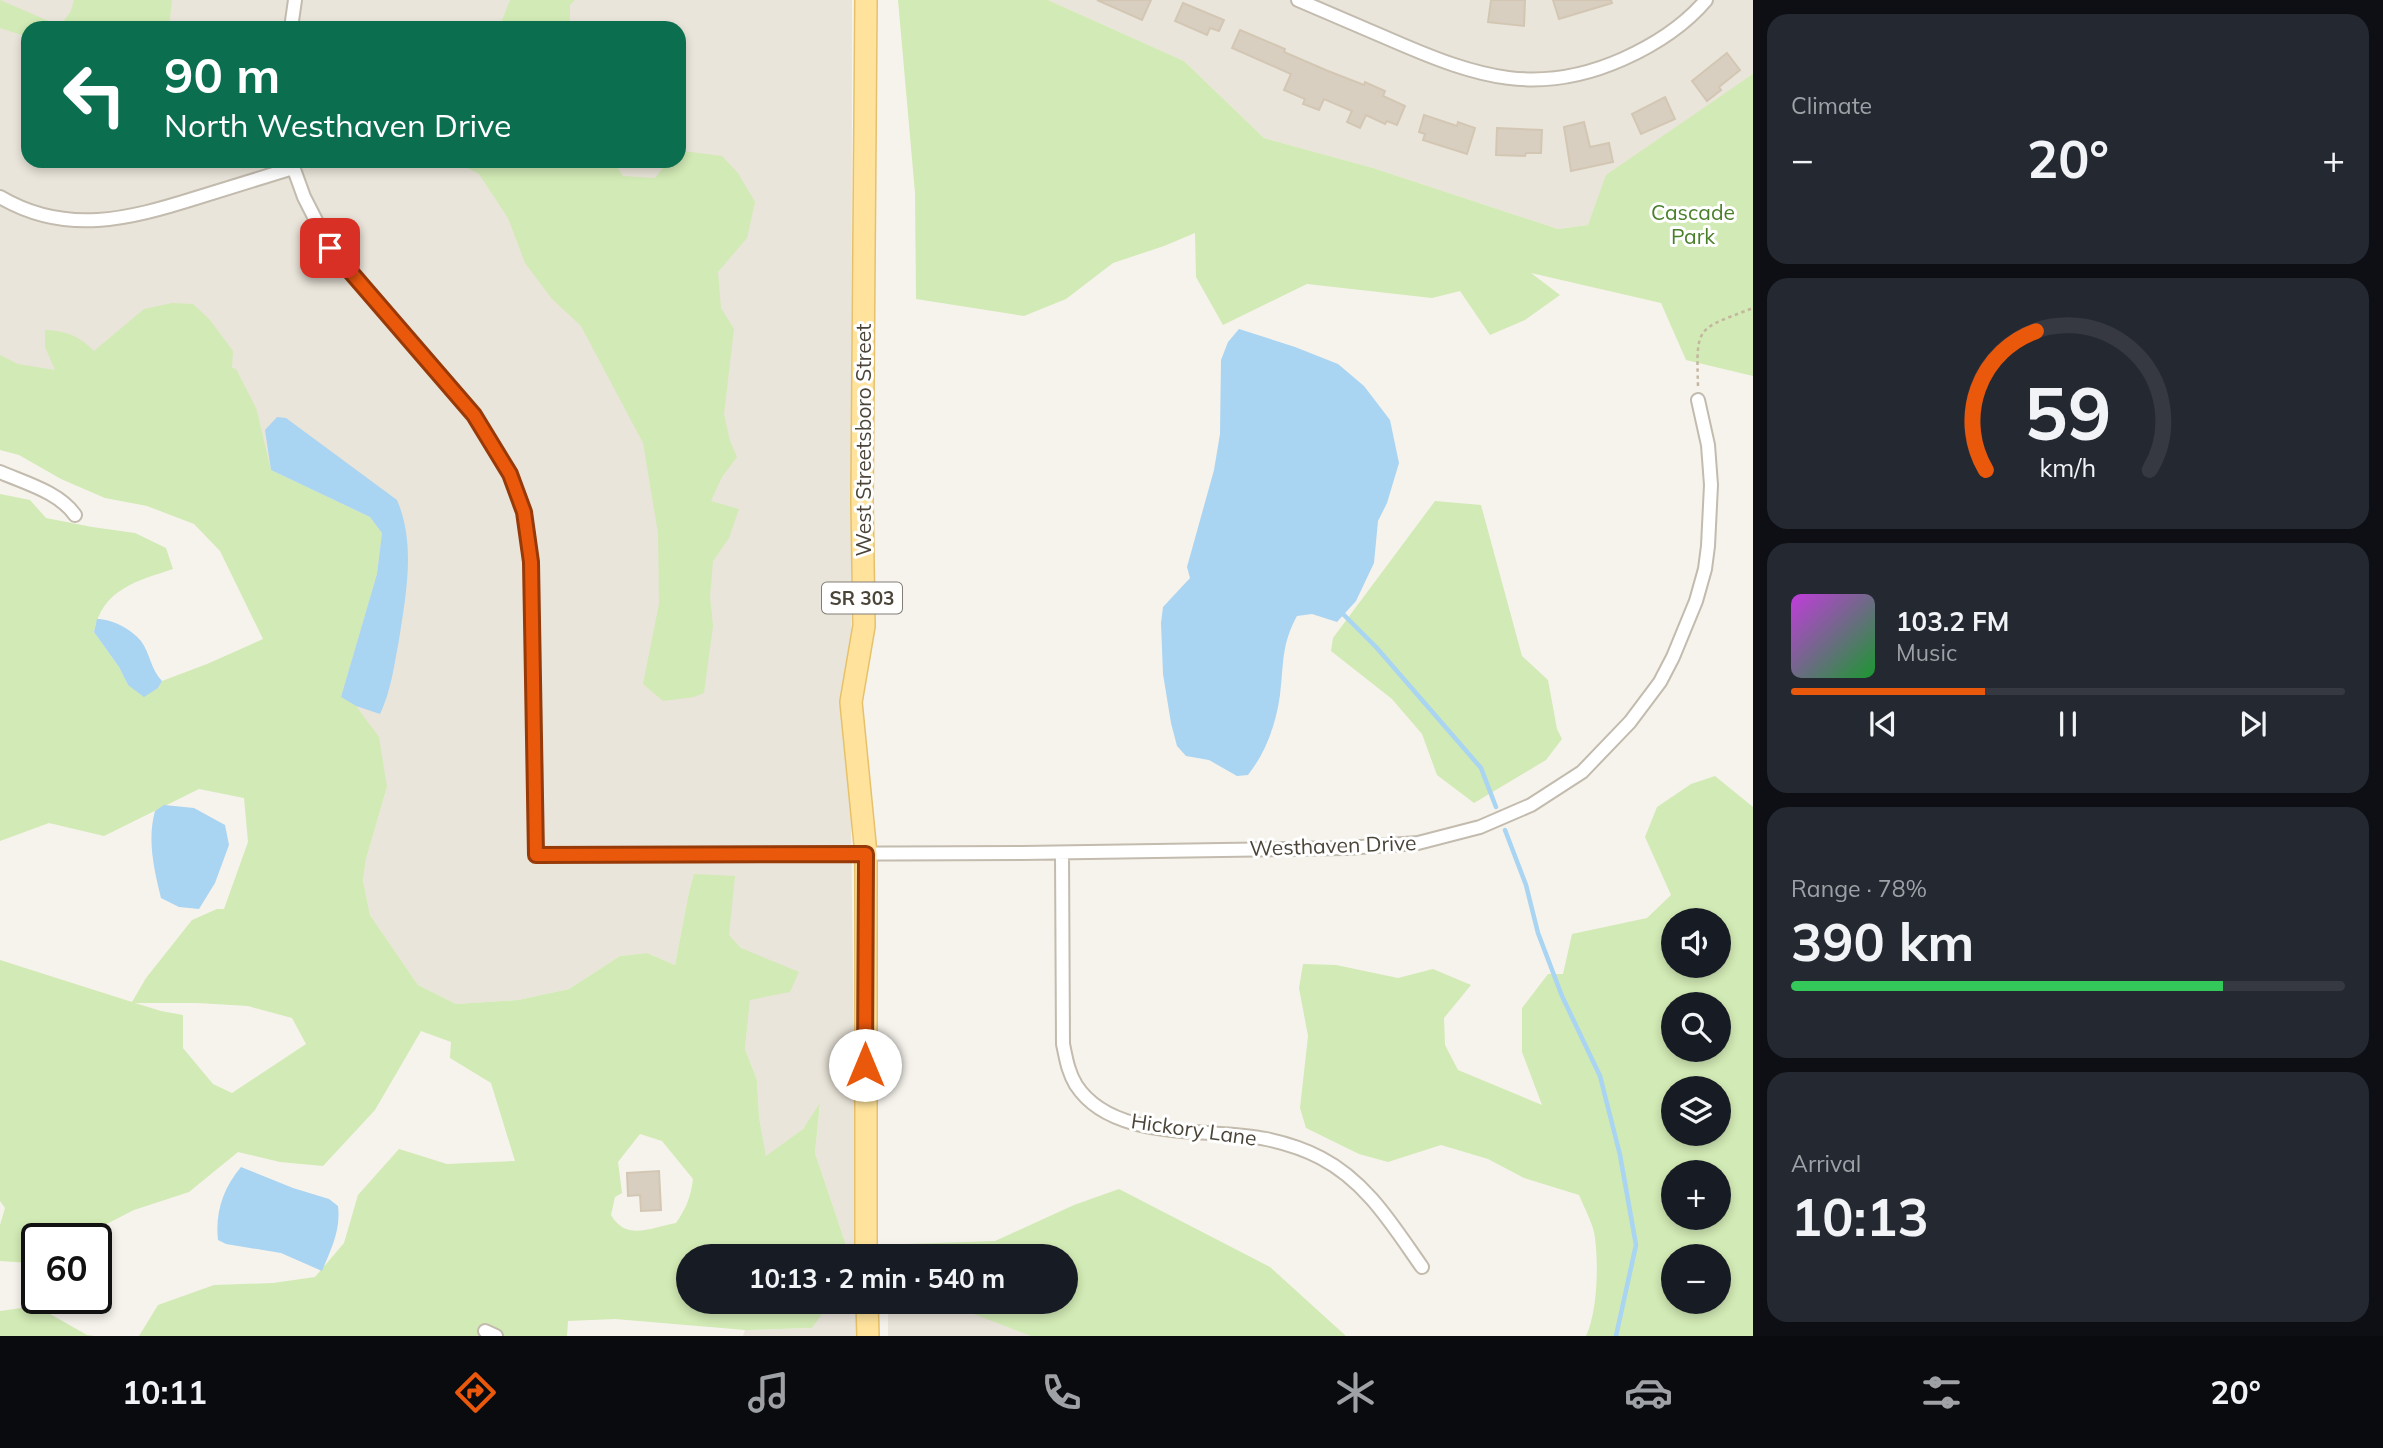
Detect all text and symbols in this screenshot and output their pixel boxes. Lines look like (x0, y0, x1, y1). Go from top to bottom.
text: 90 m (164, 44, 280, 105)
icon: left (49, 49, 140, 140)
text: Climate (1791, 91, 1872, 120)
text: North Westhaven Drive (164, 105, 511, 145)
text: 20° (2027, 126, 2109, 191)
text: − (1791, 135, 1814, 183)
text: + (2322, 135, 2345, 183)
park label: Cascade Park (1651, 199, 1735, 249)
pin (300, 218, 360, 278)
icon: arrive (311, 229, 349, 267)
street label: West Streetsboro Street (850, 324, 876, 556)
text: 59 (2024, 367, 2112, 458)
text: km/h (2040, 451, 2096, 482)
road number: SR 303 (822, 582, 902, 614)
text: 103.2 FM (1896, 605, 2009, 638)
text: Music (1896, 638, 1957, 667)
icon: previous (1864, 705, 1902, 743)
icon: pause (2049, 705, 2087, 743)
icon: next (2234, 705, 2272, 743)
street label: Westhaven Drive (1249, 829, 1417, 861)
text: Range · 78% (1791, 874, 1927, 903)
map controls (1661, 908, 1731, 1314)
button: sound (1661, 908, 1731, 978)
text: 390 km (1791, 909, 1974, 974)
button: search (1661, 992, 1731, 1062)
position arrow (828, 1028, 902, 1102)
button: layers (1661, 1076, 1731, 1146)
street label: Hickory Lane (1129, 1107, 1259, 1151)
text: Arrival (1791, 1149, 1861, 1178)
button: + (1661, 1160, 1731, 1230)
text: 10:13 (1791, 1184, 1929, 1249)
speed limit sign: 60 (21, 1223, 112, 1314)
button: − (1661, 1244, 1731, 1314)
text: 10:13 · 2 min · 540 m (749, 1262, 1005, 1295)
icon: directions (451, 1368, 500, 1417)
icon: music (744, 1368, 793, 1417)
icon: phone (1037, 1368, 1086, 1417)
icon: climate (1331, 1368, 1380, 1417)
icon: car (1624, 1368, 1673, 1417)
icon: filters (1917, 1368, 1966, 1417)
text: 10:11 (122, 1372, 207, 1412)
text: 20° (2210, 1372, 2261, 1412)

